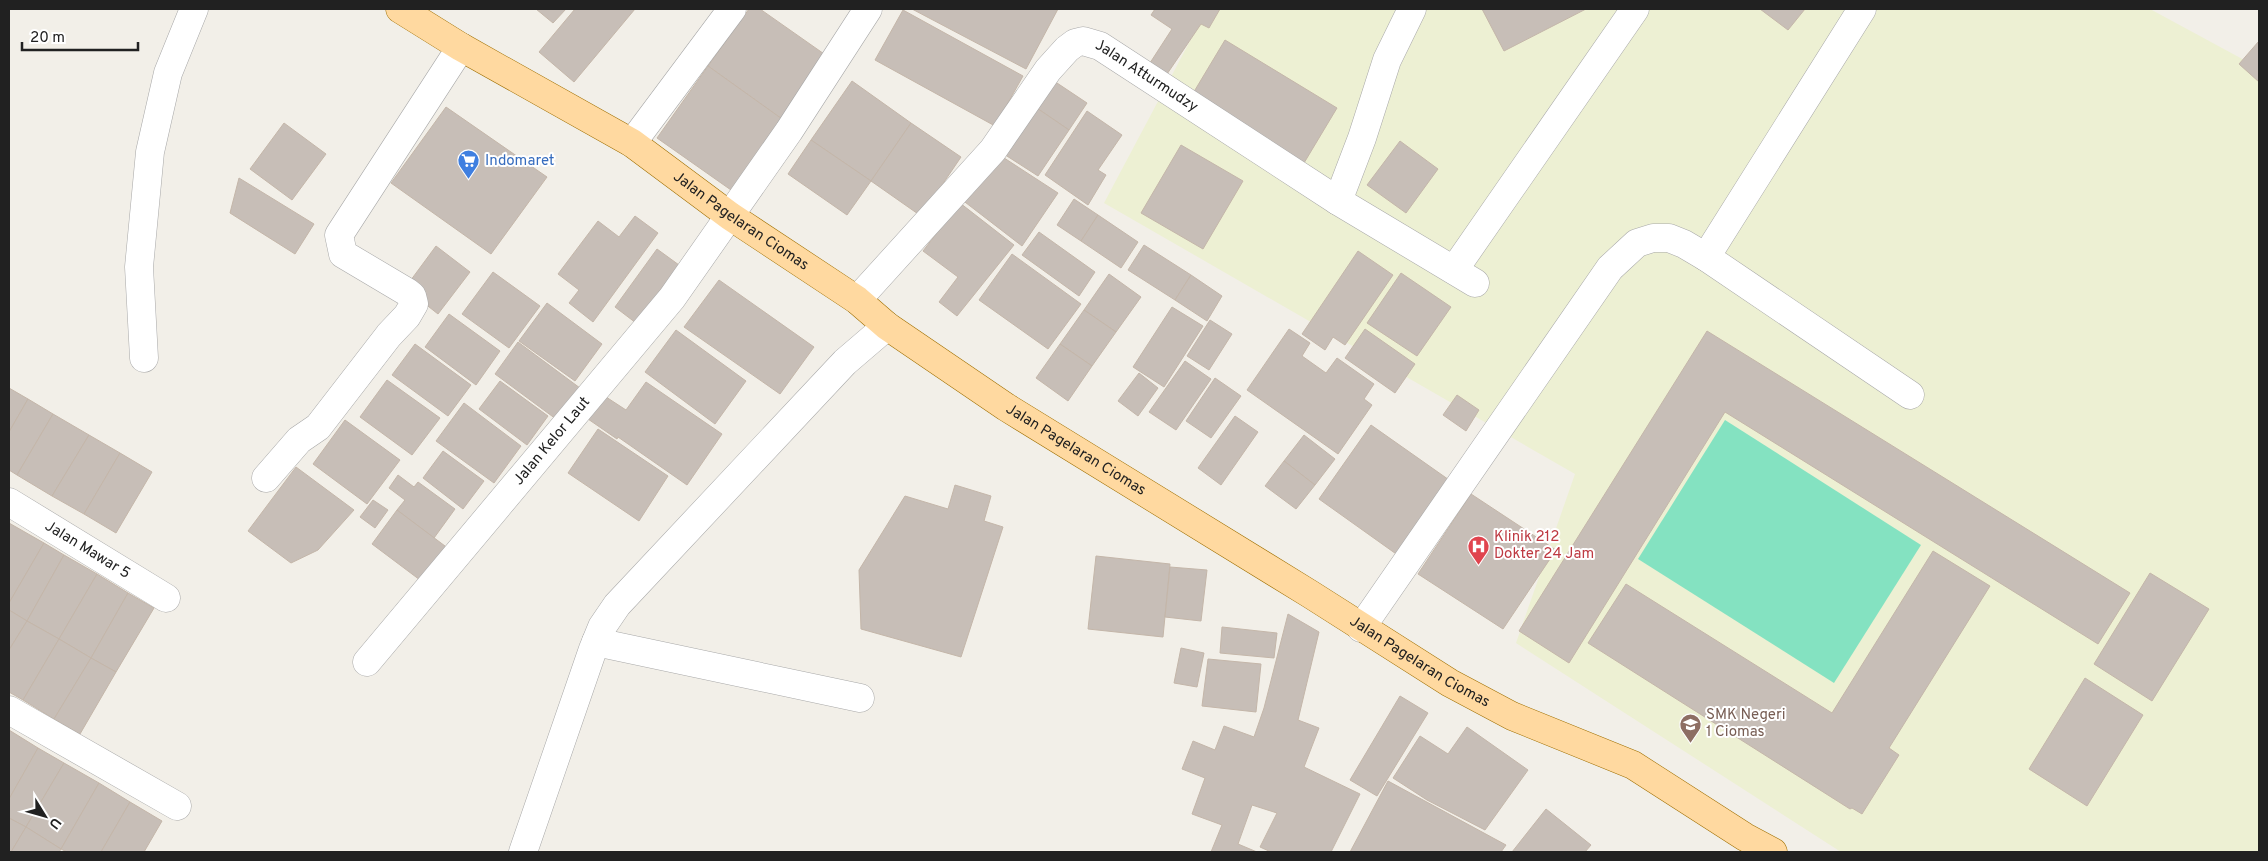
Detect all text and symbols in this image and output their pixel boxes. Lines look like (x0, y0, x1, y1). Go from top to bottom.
scale bar (22, 20, 139, 52)
text: 20 m (30, 29, 65, 48)
street label: Jalan Atturmudzy (1093, 36, 1202, 117)
supermarket icon: Indomaret (457, 149, 481, 180)
place label: Indomaret (485, 152, 555, 171)
street label: Jalan Pagelaran Ciomas (669, 167, 812, 275)
street label: Jalan Kelor Laut (509, 393, 594, 489)
street label: Jalan Pagelaran Ciomas (1002, 400, 1149, 500)
street label: Jalan Mawar 5 (41, 517, 134, 583)
place label: Klinik 212 Dokter 24 Jam (1494, 528, 1594, 564)
hospital icon: Klinik 212 Dokter 24 Jam (1466, 534, 1490, 565)
street label: Jalan Pagelaran Ciomas (1346, 612, 1493, 712)
place label: SMK Negeri 1 Ciomas (1706, 706, 1786, 742)
school or university icon: SMK Negeri 1 Ciomas (1678, 712, 1702, 743)
north arrow (20, 791, 70, 841)
text: U (44, 814, 64, 832)

